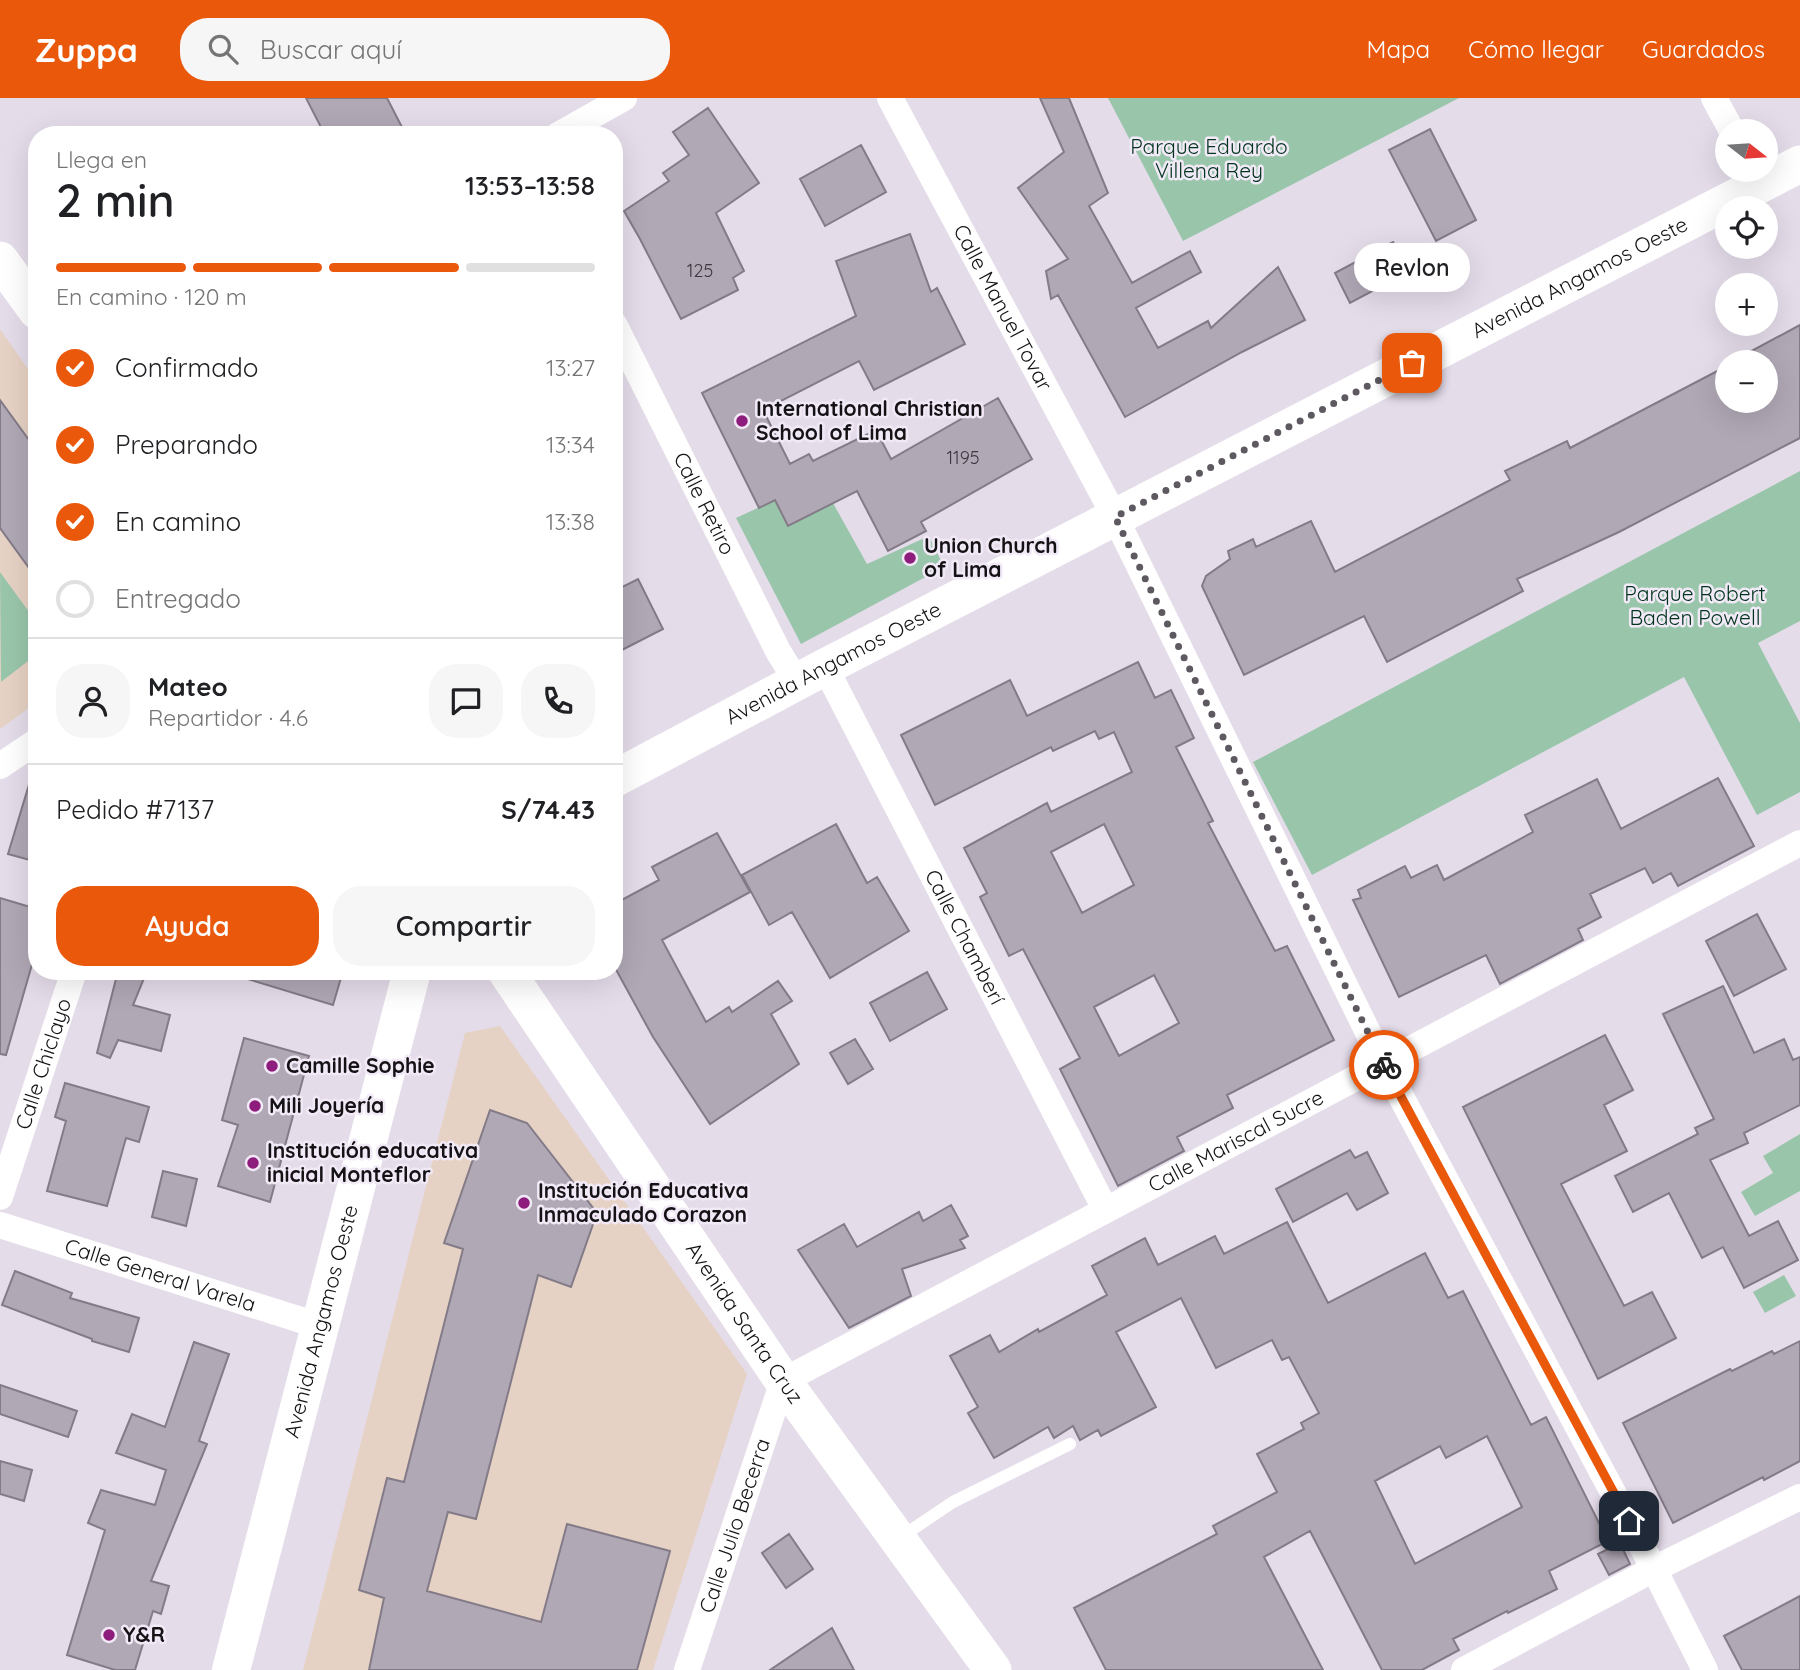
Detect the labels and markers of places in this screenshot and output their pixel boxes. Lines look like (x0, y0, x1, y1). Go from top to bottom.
callout: Revlon (1354, 244, 1470, 293)
pin (1382, 333, 1442, 393)
place label: International Christian School of Lima (756, 395, 983, 445)
marker: International Christian School of Lima (734, 413, 750, 429)
place label: Union Church of Lima (924, 532, 1057, 582)
marker: Union Church of Lima (902, 550, 918, 566)
place label: Camille Sophie (286, 1052, 435, 1078)
marker: Camille Sophie (264, 1058, 280, 1074)
place label: Mili Joyería (269, 1092, 384, 1118)
marker: Mili Joyería (247, 1098, 263, 1114)
place label: Institución educativa inicial Monteflor (267, 1137, 478, 1187)
marker: Institución educativa inicial Monteflor (245, 1155, 261, 1171)
place label: Institución Educativa Inmaculado Corazon (538, 1177, 749, 1227)
marker: Institución Educativa Inmaculado Corazon (516, 1195, 532, 1211)
pin (1599, 1491, 1659, 1551)
place label: Y&R (123, 1621, 165, 1647)
marker: Y&R (101, 1627, 117, 1643)

